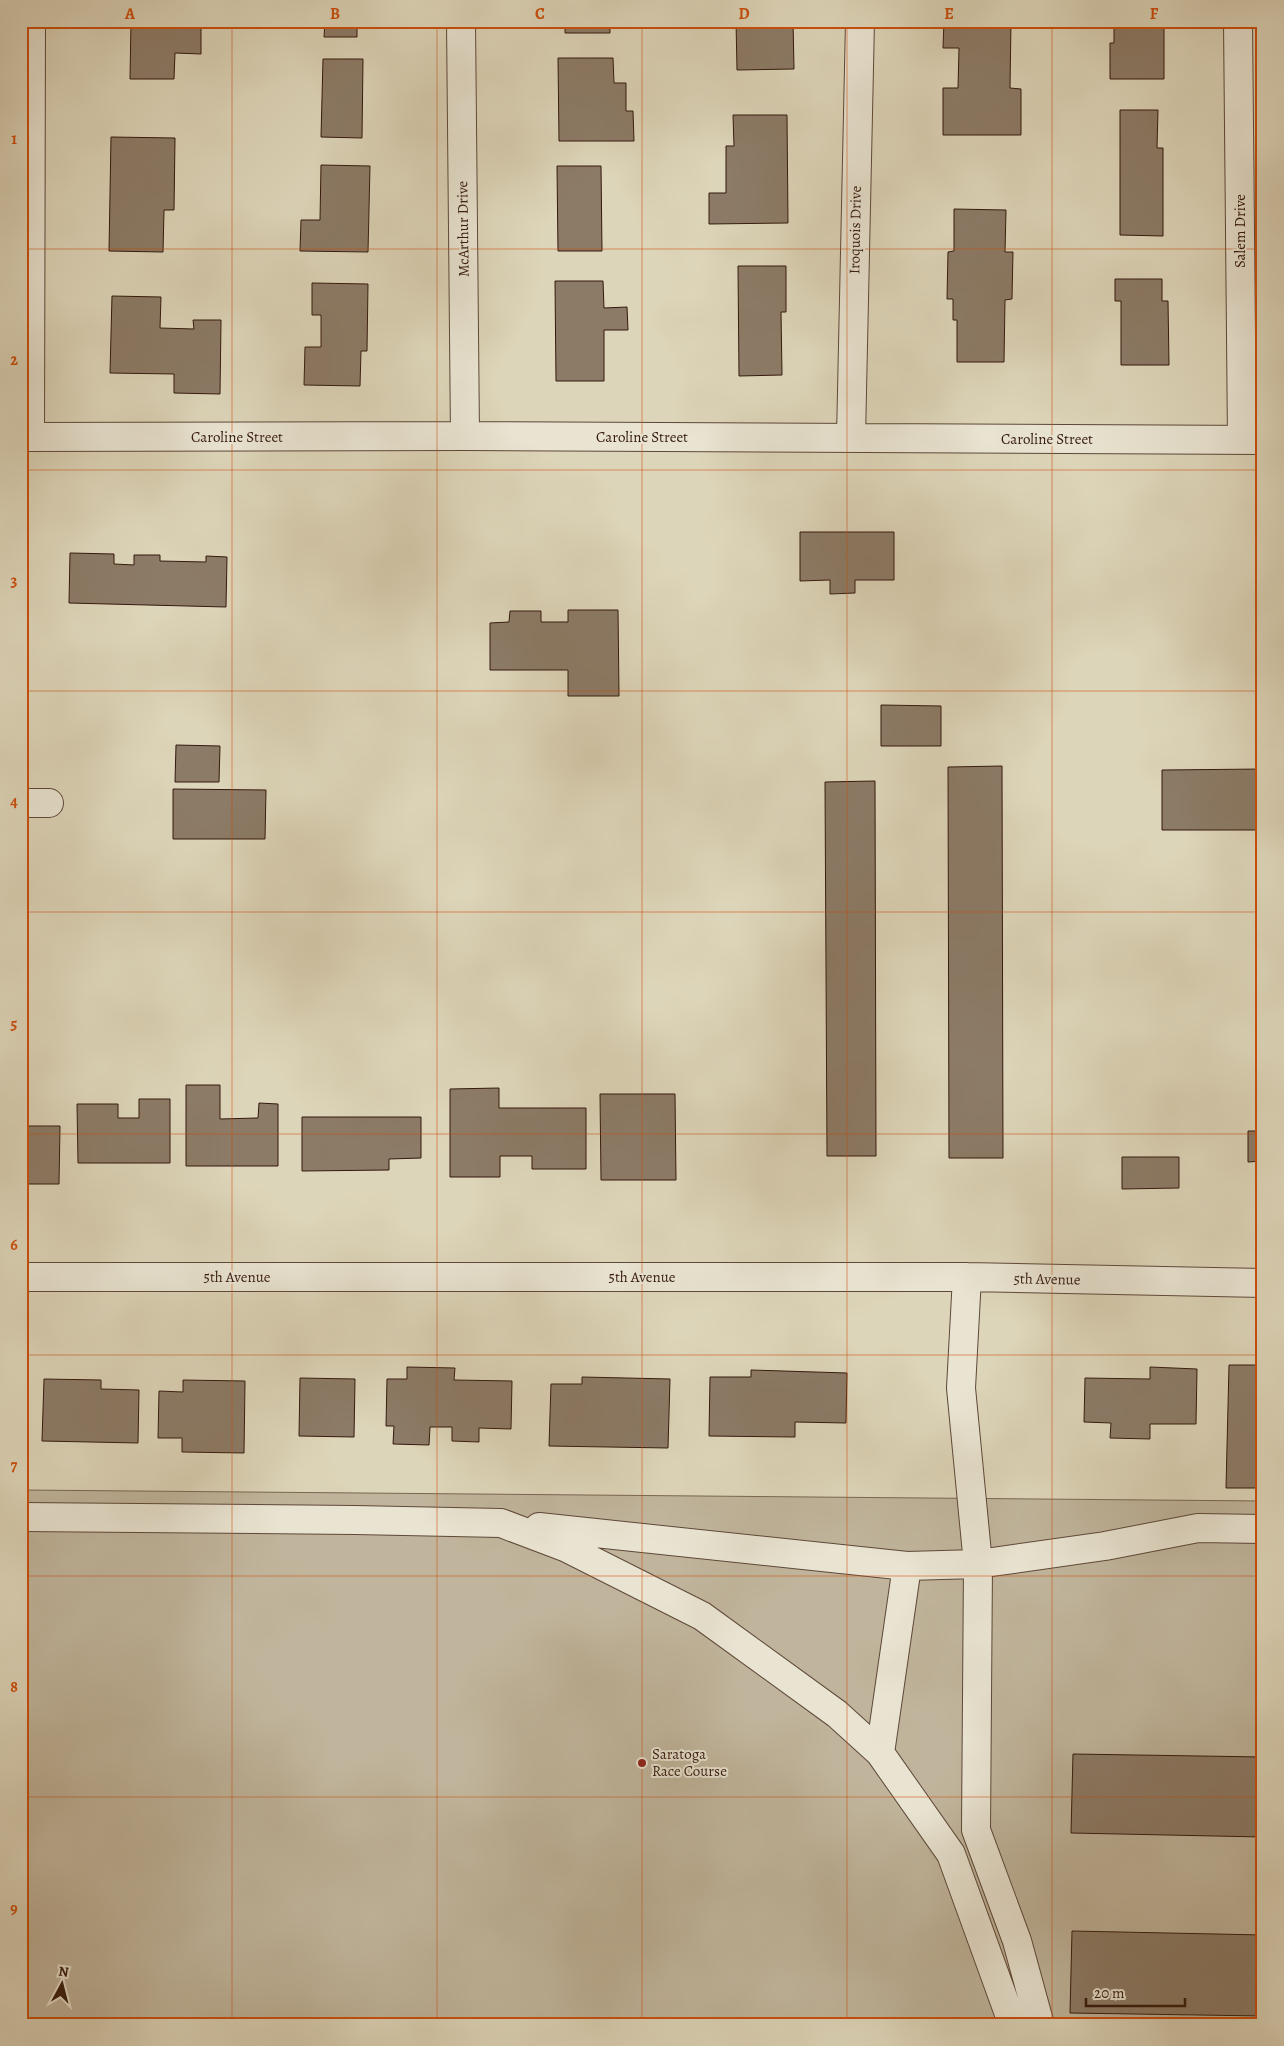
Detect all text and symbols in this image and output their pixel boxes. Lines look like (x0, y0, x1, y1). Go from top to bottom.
text: A (124, 3, 136, 25)
text: B (330, 3, 340, 25)
text: C (535, 3, 545, 25)
text: D (738, 3, 750, 25)
text: E (944, 3, 954, 25)
text: F (1150, 3, 1159, 25)
text: 1 (11, 128, 17, 150)
street label: McArthur Drive (452, 180, 474, 277)
street label: Iroquois Drive (844, 185, 866, 274)
street label: Salem Drive (1230, 194, 1250, 268)
text: 2 (10, 349, 18, 371)
street label: Caroline Street (191, 427, 283, 447)
street label: Caroline Street (596, 427, 688, 447)
street label: Caroline Street (1001, 429, 1093, 449)
text: 3 (11, 570, 18, 592)
text: 4 (10, 791, 18, 813)
text: 5 (11, 1013, 18, 1035)
text: 6 (10, 1234, 18, 1256)
street label: 5th Avenue (203, 1267, 271, 1287)
street label: 5th Avenue (608, 1267, 676, 1287)
street label: 5th Avenue (1013, 1268, 1081, 1290)
text: 7 (11, 1455, 18, 1477)
text: 8 (10, 1676, 18, 1698)
place label: Saratoga Race Course (652, 1744, 727, 1781)
marker: Saratoga Race Course (636, 1757, 648, 1769)
text: 9 (10, 1898, 18, 1920)
north arrow (38, 1958, 88, 2008)
text: N (57, 1962, 70, 1982)
scale bar (1086, 1976, 1185, 2008)
text: 20 m (1094, 1983, 1125, 2003)

